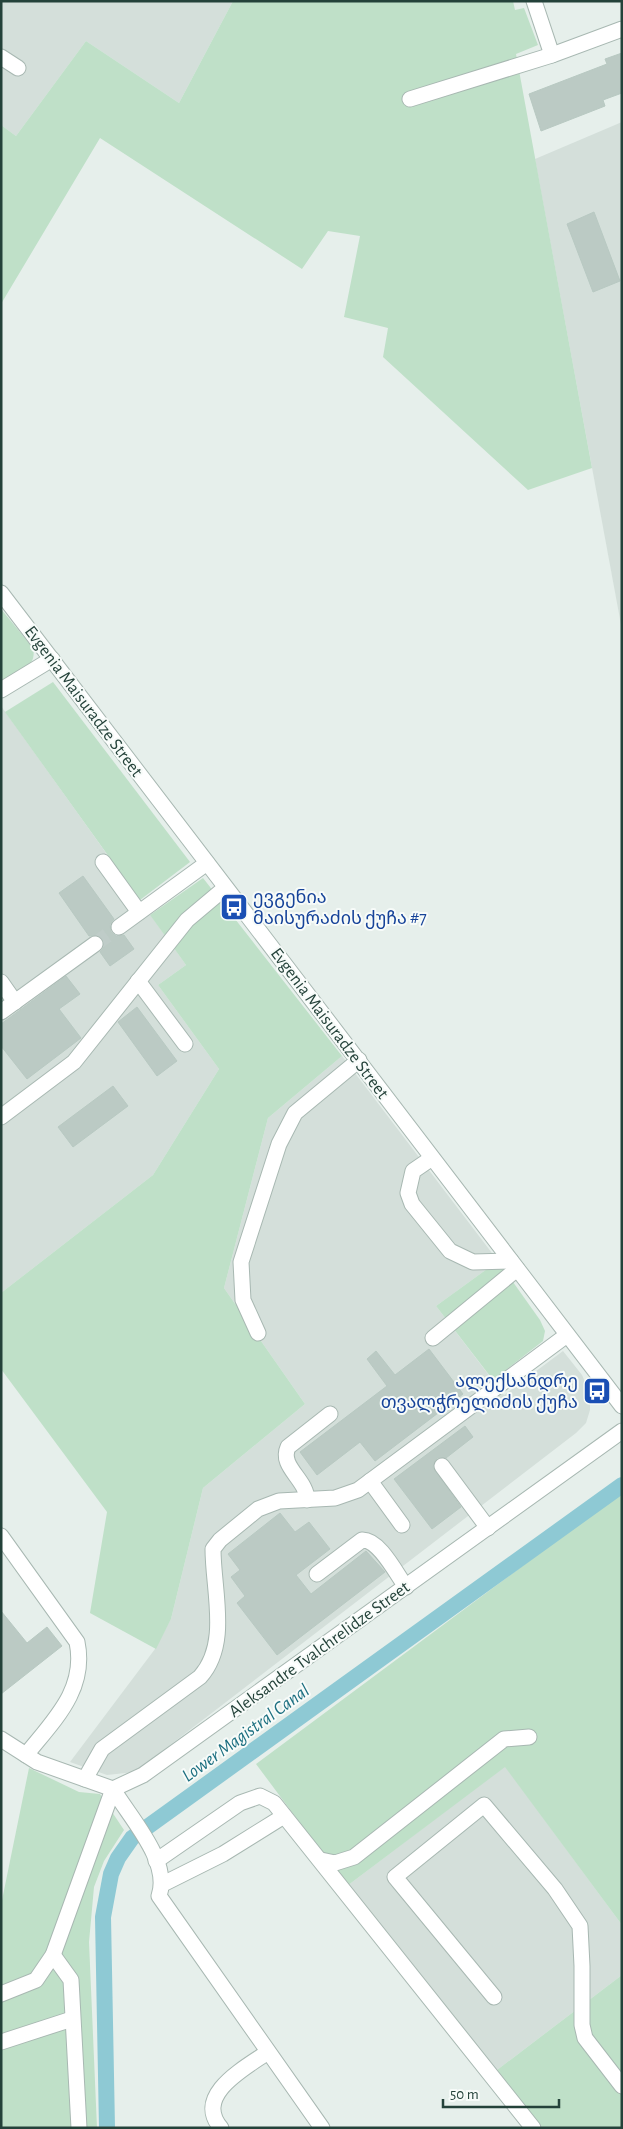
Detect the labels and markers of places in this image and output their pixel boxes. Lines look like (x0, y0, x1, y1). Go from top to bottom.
place label: ევგენია მაისურაძის ქუჩა #7 (253, 889, 427, 929)
bus stop icon: ევგენია მაისურაძის ქუჩა #7 (219, 892, 249, 922)
place label: ალექსანდრე თვალჭრელიძის ქუჩა (381, 1372, 578, 1413)
bus stop icon: ალექსანდრე თვალჭრელიძის ქუჩა (582, 1376, 612, 1406)

